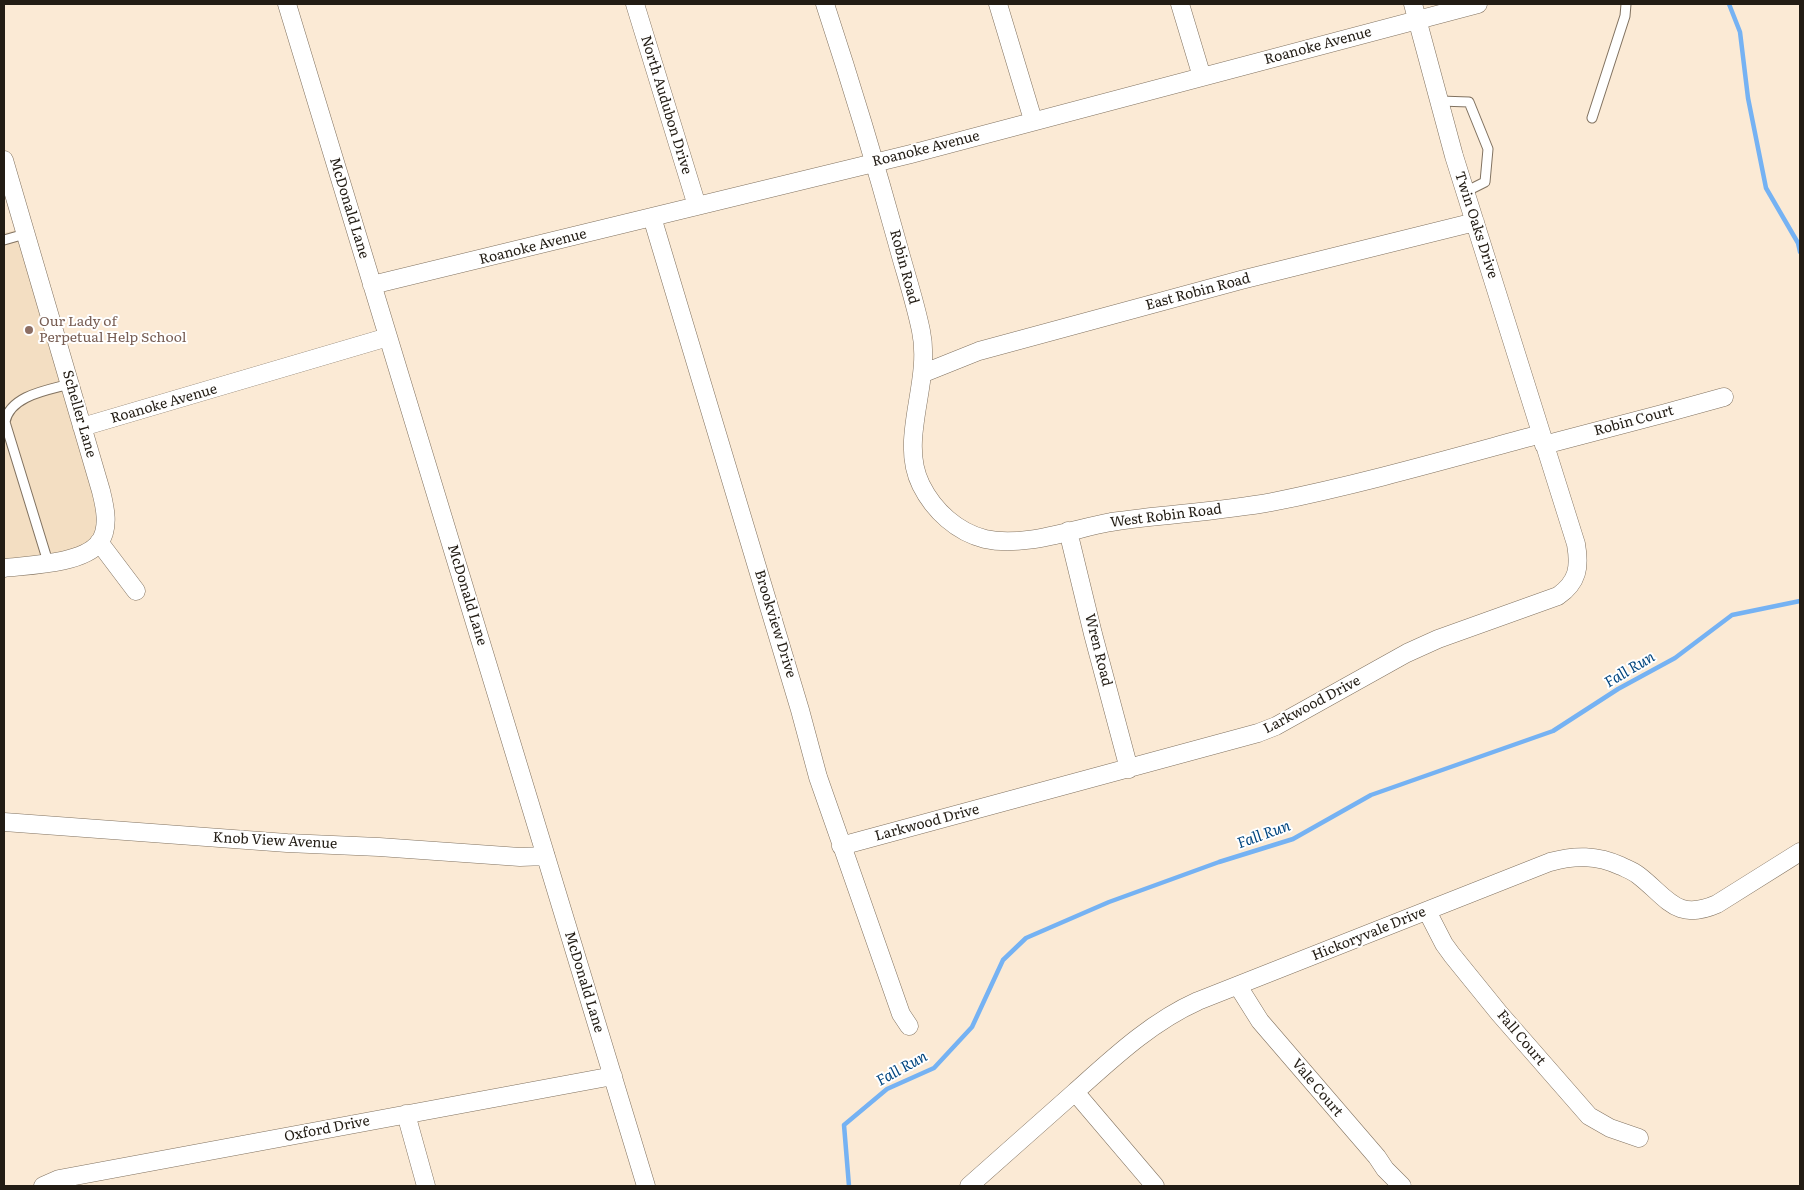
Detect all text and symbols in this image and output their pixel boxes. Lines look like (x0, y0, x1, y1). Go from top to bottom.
street label: Roanoke Avenue (1263, 24, 1373, 68)
street label: North Audubon Drive (637, 34, 695, 176)
street label: Roanoke Avenue (871, 128, 981, 170)
street label: McDonald Lane (326, 155, 372, 261)
street label: Twin Oaks Drive (1451, 169, 1501, 281)
street label: Roanoke Avenue (478, 226, 588, 268)
street label: Robin Road (886, 228, 922, 306)
street label: East Robin Road (1144, 270, 1252, 314)
place label: Our Lady of Perpetual Help School (39, 314, 186, 347)
marker: Our Lady of Perpetual Help School (23, 324, 35, 336)
street label: Scheller Lane (59, 368, 99, 460)
street label: Roanoke Avenue (109, 381, 219, 427)
street label: Robin Court (1592, 402, 1676, 440)
street label: West Robin Road (1109, 501, 1223, 531)
street label: McDonald Lane (444, 542, 490, 648)
street label: Brookview Drive (751, 568, 799, 680)
street label: Wren Road (1081, 612, 1115, 688)
water label: Fall Run (1602, 648, 1658, 692)
street label: Larkwood Drive (1261, 672, 1363, 738)
street label: Larkwood Drive (873, 801, 981, 845)
water label: Fall Run (1235, 817, 1293, 853)
street label: Knob View Avenue (212, 829, 338, 853)
street label: Hickoryvale Drive (1310, 903, 1428, 965)
street label: McDonald Lane (561, 929, 607, 1035)
street label: Fall Court (1493, 1007, 1549, 1069)
water label: Fall Run (874, 1048, 930, 1090)
street label: Vale Court (1288, 1056, 1346, 1120)
street label: Oxford Drive (283, 1112, 371, 1146)

